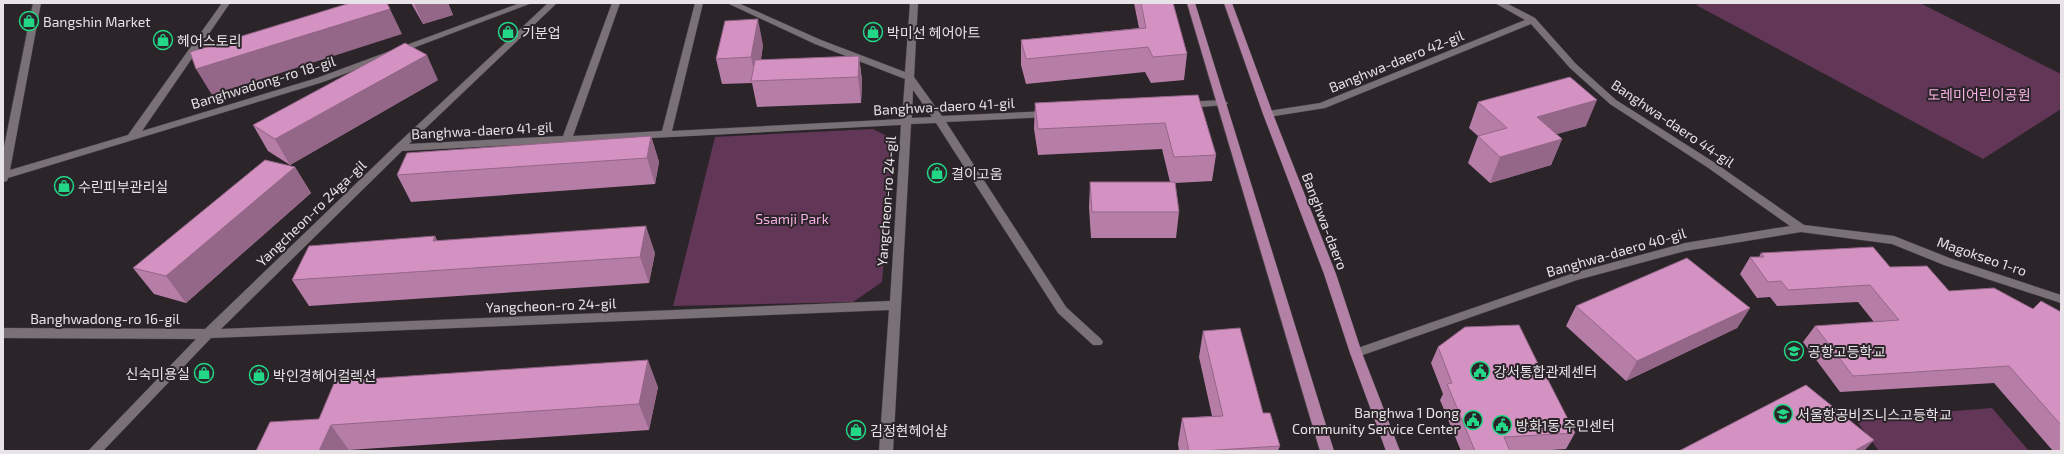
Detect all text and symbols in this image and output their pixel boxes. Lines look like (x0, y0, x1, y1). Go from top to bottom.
shop icon: Bangshin Market (18, 10, 40, 32)
place label: Bangshin Market (43, 13, 151, 30)
shop icon: 기분업 (497, 21, 519, 43)
shop icon: 박미선 헤어아트 (862, 21, 884, 43)
place label: 기분업 (522, 24, 561, 41)
place label: 박미선 헤어아트 (887, 24, 980, 41)
street label: Banghwa-daero 42-gil (1326, 26, 1467, 96)
shop icon: 헤어스토리 (152, 29, 174, 51)
place label: 헤어스토리 (177, 32, 241, 49)
street label: Banghwadong-ro 18-gil (189, 52, 338, 112)
street label: Banghwa-daero 44-gil (1608, 76, 1738, 171)
park label: 도레미어린이공원 (1927, 86, 2031, 103)
street label: Banghwa-daero 41-gil (873, 94, 1016, 118)
street label: Banghwa-daero 41-gil (411, 118, 554, 142)
street label: Yangcheon-ro 24-gil (873, 135, 899, 267)
street label: Yangcheon-ro 24ga-gil (253, 156, 370, 270)
shop icon: 결이고움 (926, 162, 948, 184)
place label: 결이고움 (951, 165, 1003, 182)
street label: Banghwa-daero (1299, 170, 1351, 272)
shop icon: 수린피부관리실 (53, 175, 75, 197)
place label: 수린피부관리실 (78, 178, 168, 195)
park label: Ssamji Park (755, 210, 829, 227)
street label: Banghwa-daero 40-gil (1544, 224, 1689, 280)
street label: Magokseo 1-ro (1935, 233, 2029, 279)
street label: Yangcheon-ro 24-gil (486, 294, 617, 316)
street label: Banghwadong-ro 16-gil (30, 310, 181, 327)
school or university icon: 공항고등학교 (1783, 340, 1805, 362)
place label: 공항고등학교 (1808, 343, 1885, 360)
public building icon: 강서통합관제센터 (1469, 360, 1491, 382)
shop icon: 신숙미용실 (193, 362, 215, 384)
place label: 강서통합관제센터 (1494, 363, 1597, 380)
shop icon: 박인경헤어컬렉션 (248, 364, 270, 386)
place label: 신숙미용실 (126, 365, 190, 382)
place label: 박인경헤어컬렉션 (273, 367, 376, 384)
school or university icon: 서울항공비즈니스고등학교 (1772, 403, 1794, 425)
place label: Banghwa 1 Dong Community Service Center (1292, 404, 1459, 437)
place label: 서울항공비즈니스고등학교 (1797, 406, 1952, 423)
public building icon: Banghwa 1 Dong Community Service Center (1462, 409, 1484, 431)
public building icon: 방화1동 주민센터 (1491, 414, 1513, 436)
place label: 방화1동 주민센터 (1516, 417, 1615, 434)
shop icon: 김정현헤어샵 (845, 419, 867, 441)
place label: 김정현헤어샵 (870, 422, 947, 439)

